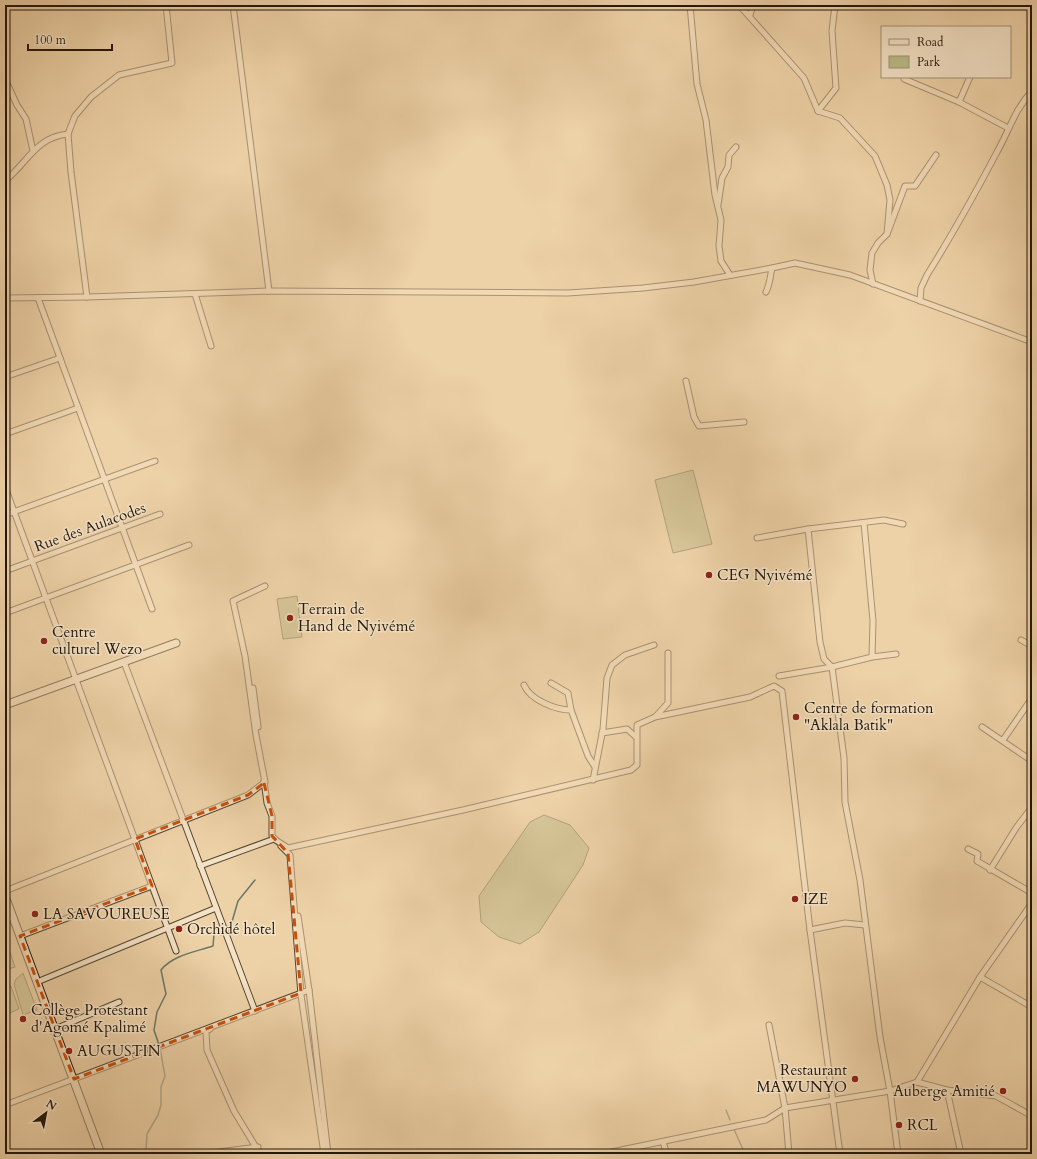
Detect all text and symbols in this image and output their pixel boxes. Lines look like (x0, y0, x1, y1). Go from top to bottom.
scale bar (28, 26, 112, 52)
legend (881, 26, 1011, 78)
text: 100 m (34, 32, 67, 48)
text: Road (917, 34, 944, 50)
text: Park (917, 54, 941, 70)
street label: Rue des Aulacodes (31, 498, 149, 556)
place label: CEG Nyivémé (717, 565, 813, 585)
marker: CEG Nyivémé (704, 570, 714, 580)
place label: Terrain de Hand de Nyivémé (298, 599, 415, 636)
marker: Terrain de Hand de Nyivémé (285, 613, 295, 623)
place label: Centre culturel Wezo (52, 622, 142, 659)
marker: Centre culturel Wezo (39, 636, 49, 646)
place label: Centre de formation "Aklala Batik" (804, 698, 934, 735)
marker: Centre de formation "Aklala Batik" (791, 712, 801, 722)
place label: IZE (803, 889, 828, 909)
marker: IZE (790, 894, 800, 904)
place label: LA SAVOUREUSE (43, 904, 170, 924)
marker: LA SAVOUREUSE (30, 909, 40, 919)
place label: Orchidé hôtel (187, 919, 275, 939)
marker: Orchidé hôtel (174, 924, 184, 934)
place label: Collège Protestant d'Agomé Kpalimé (31, 1000, 148, 1037)
marker: Collège Protestant d'Agomé Kpalimé (18, 1014, 28, 1024)
place label: AUGUSTIN (77, 1041, 161, 1061)
marker: AUGUSTIN (64, 1046, 74, 1056)
place label: Restaurant MAWUNYO (756, 1060, 847, 1097)
marker: Restaurant MAWUNYO (850, 1074, 860, 1084)
place label: Auberge Amitié (893, 1081, 995, 1101)
marker: Auberge Amitié (998, 1086, 1008, 1096)
north arrow (26, 1093, 66, 1133)
text: N (43, 1096, 59, 1114)
place label: RCL (907, 1115, 939, 1135)
marker: RCL (894, 1120, 904, 1130)

